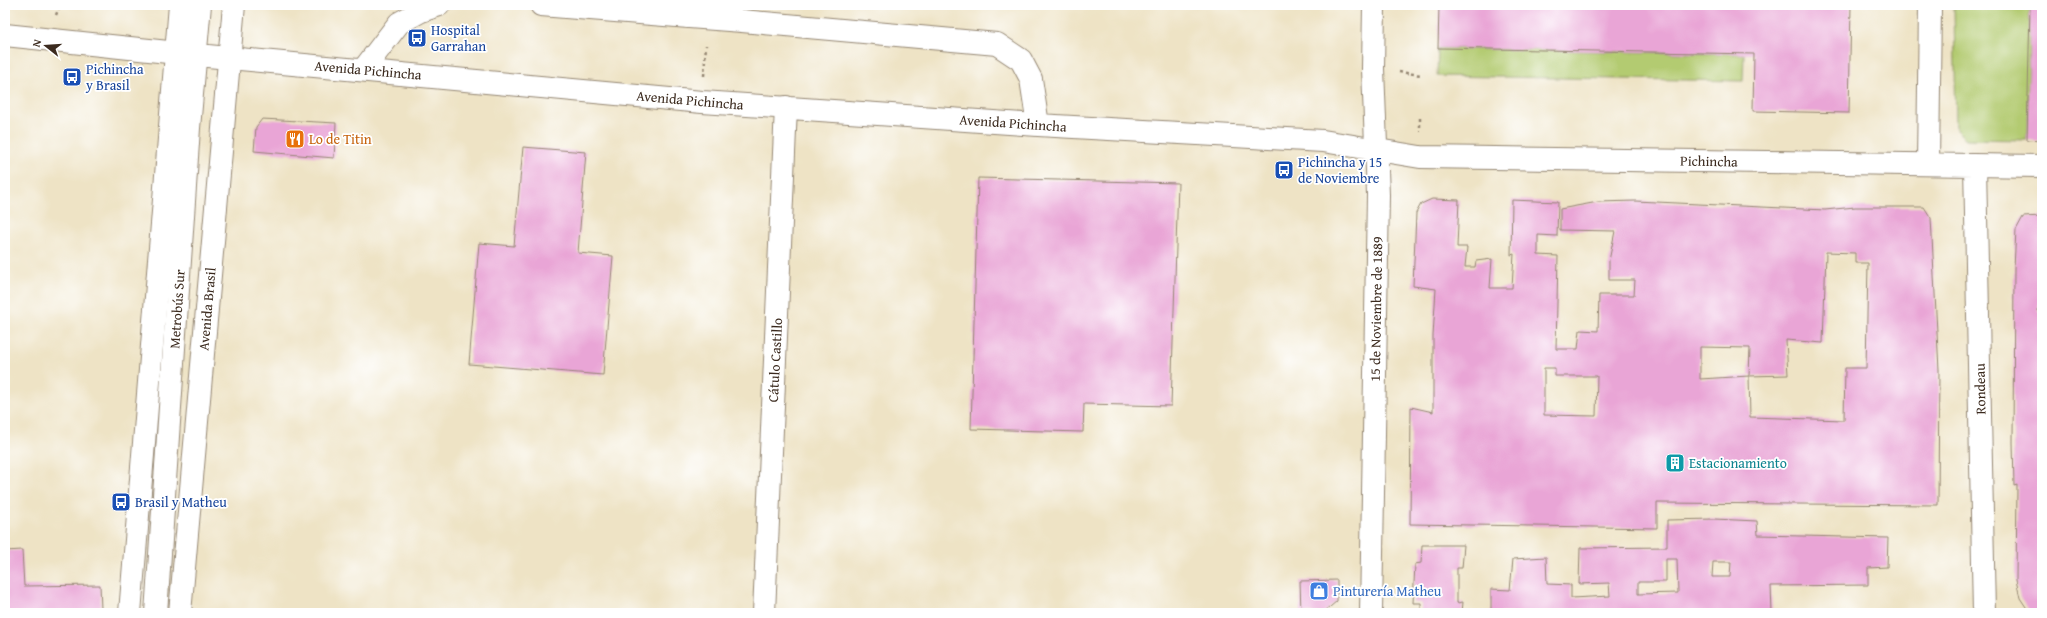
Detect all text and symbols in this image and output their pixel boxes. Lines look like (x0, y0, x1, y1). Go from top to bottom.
place label: Hospital Garrahan (431, 20, 486, 56)
north arrow (26, 26, 66, 66)
bus stop icon: Hospital Garrahan (406, 27, 428, 49)
text: N (28, 37, 45, 49)
street label: Avenida Pichincha (314, 55, 423, 85)
place label: Pichincha y Brasil (85, 59, 144, 95)
bus stop icon: Pichincha y Brasil (61, 66, 83, 88)
street label: Avenida Pichincha (636, 85, 745, 115)
street label: Avenida Pichincha (959, 109, 1068, 137)
restaurant icon: Lo de Titin (284, 128, 306, 150)
place label: Lo de Titin (309, 129, 372, 149)
street label: Pichincha (1680, 150, 1738, 172)
place label: Pichincha y 15 de Noviembre (1298, 152, 1382, 188)
bus stop icon: Pichincha y 15 de Noviembre (1273, 159, 1295, 181)
street label: 15 de Noviembre de 1889 (1365, 236, 1387, 382)
street label: Avenida Brasil (193, 266, 221, 352)
street label: Metrobús Sur (164, 269, 190, 349)
street label: Cátulo Castillo (763, 317, 787, 403)
street label: Rondeau (1970, 363, 1990, 415)
building icon: Estacionamiento (1664, 452, 1686, 474)
place label: Estacionamiento (1689, 453, 1787, 473)
bus stop icon: Brasil y Matheu (110, 491, 132, 513)
place label: Brasil y Matheu (135, 492, 227, 512)
shop icon: Pinturería Matheu (1308, 580, 1330, 602)
place label: Pinturería Matheu (1333, 581, 1442, 601)

